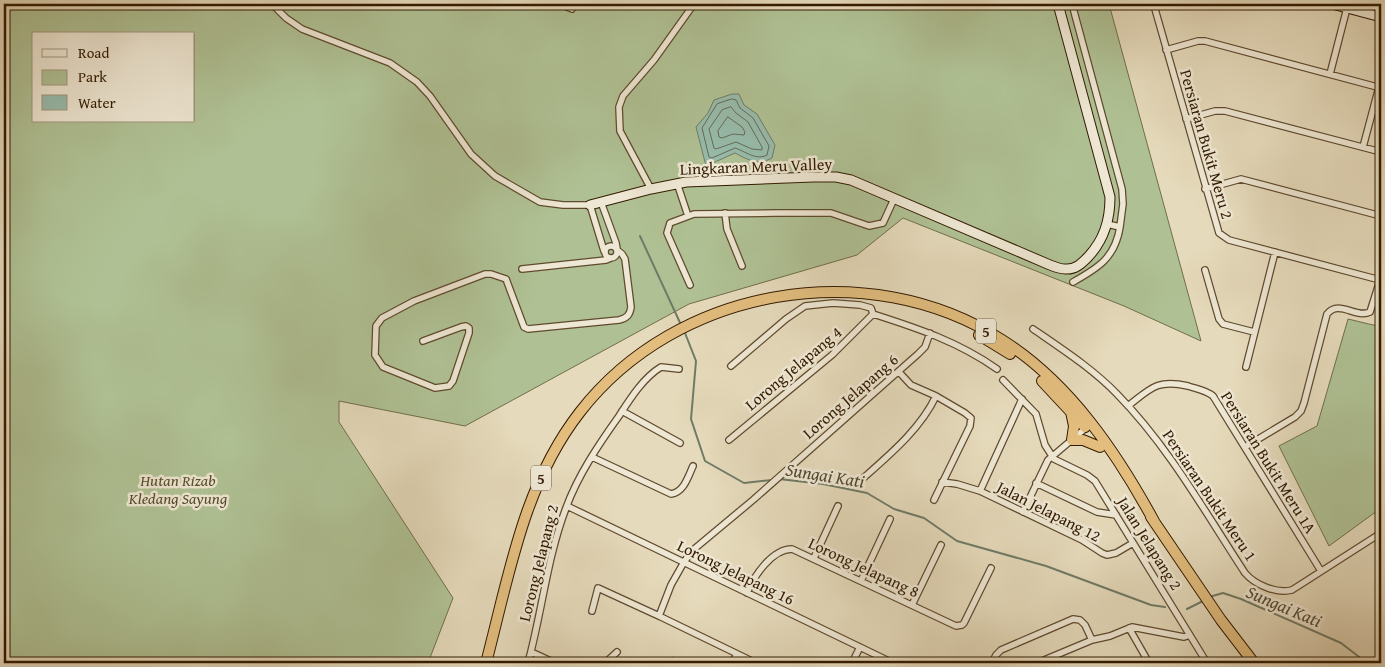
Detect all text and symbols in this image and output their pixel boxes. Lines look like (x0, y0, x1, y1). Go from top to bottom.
legend (32, 32, 195, 122)
text: Road (78, 42, 109, 63)
text: Park (78, 66, 107, 87)
street label: Persiaran Bukit Meru 2 (1174, 67, 1240, 221)
text: Water (78, 92, 116, 113)
street label: Lingkaran Meru Valley (679, 151, 833, 181)
road number: 5 (976, 318, 996, 344)
street label: Lorong Jelapang 4 (739, 320, 847, 416)
street label: Lorong Jelapang 6 (797, 347, 903, 444)
street label: Persiaran Bukit Meru 1A (1215, 386, 1323, 538)
street label: Persiaran Bukit Meru 1 (1157, 424, 1263, 566)
water label: Sungai Kati (784, 455, 867, 495)
road number: 5 (531, 466, 551, 490)
park label: Hutan Rizab Kledang Sayung (128, 468, 228, 510)
street label: Jalan Jelapang 12 (991, 474, 1105, 548)
street label: Jalan Jelapang 2 (1111, 490, 1188, 594)
street label: Lorong Jelapang 2 (512, 502, 564, 624)
street label: Lorong Jelapang 8 (805, 531, 924, 603)
street label: Lorong Jelapang 16 (673, 533, 799, 611)
water label: Sungai Kati (1242, 578, 1326, 634)

